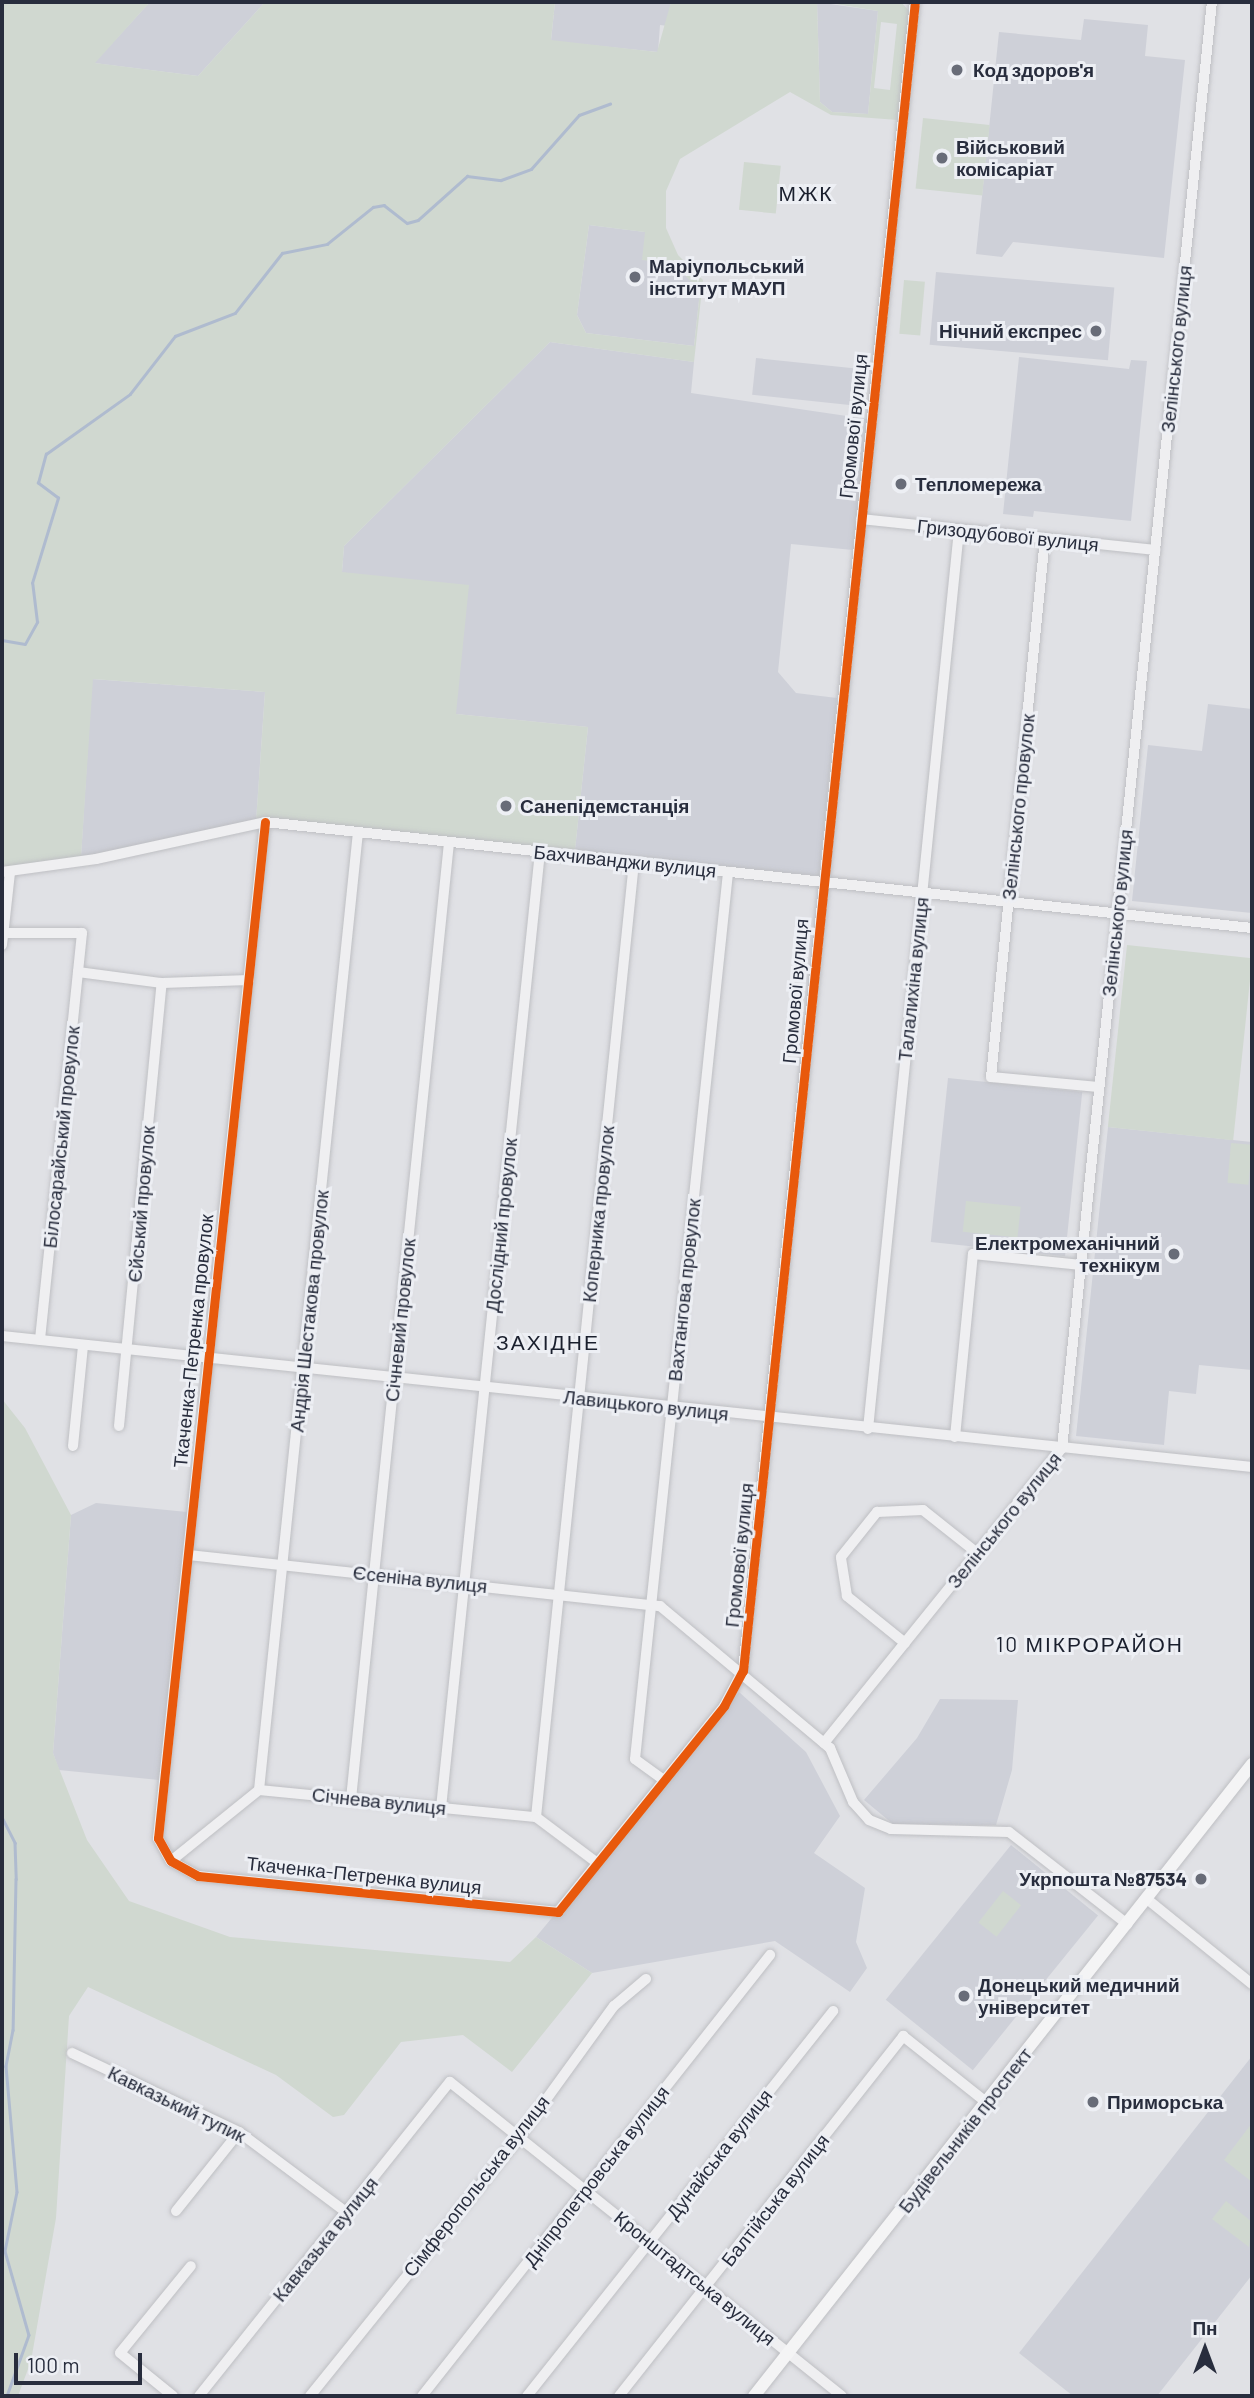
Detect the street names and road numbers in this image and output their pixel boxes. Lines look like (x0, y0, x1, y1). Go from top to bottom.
street label: Зелінського вулиця (1156, 264, 1196, 434)
street label: Громової вулиця (834, 353, 872, 499)
street label: Гризодубової вулиця (916, 514, 1100, 556)
street label: Зелінського провулок (997, 713, 1039, 901)
street label: Зелінського вулиця (1097, 828, 1137, 998)
street label: Бахчиванджи вулиця (533, 840, 717, 882)
street label: Талалихіна вулиця (893, 896, 933, 1062)
street label: Громової вулиця (777, 918, 813, 1064)
street label: Білосарайський провулок (38, 1025, 84, 1249)
street label: Коперника провулок (577, 1124, 619, 1304)
street label: Єйський провулок (123, 1125, 159, 1283)
street label: Дослідний провулок (480, 1137, 522, 1313)
street label: Андрія Шестакова провулок (285, 1189, 333, 1433)
street label: Вахтангова провулок (663, 1197, 705, 1383)
street label: Ткаченка-Петренка провулок (168, 1213, 218, 1469)
street label: Січневий провулок (380, 1237, 420, 1403)
street label: Лавицького вулиця (562, 1385, 730, 1425)
street label: Зелінського вулиця (942, 1447, 1066, 1593)
street label: Громової вулиця (720, 1482, 758, 1628)
street label: Єсеніна вулиця (352, 1561, 488, 1597)
street label: Січнева вулиця (311, 1783, 447, 1819)
street label: Ткаченка-Петренка вулиця (245, 1851, 483, 1899)
street label: Будівельників проспект (893, 2043, 1037, 2217)
street label: Кавказький тупик (104, 2061, 250, 2147)
street label: Дніпропетровська вулиця (518, 2081, 674, 2271)
street label: Дунайська вулиця (661, 2084, 777, 2224)
street label: Сімферопольська вулиця (398, 2091, 554, 2281)
street label: Балтійська вулиця (716, 2129, 834, 2271)
street label: Кавказька вулиця (268, 2172, 382, 2306)
street label: Кронштадтська вулиця (610, 2206, 780, 2350)

